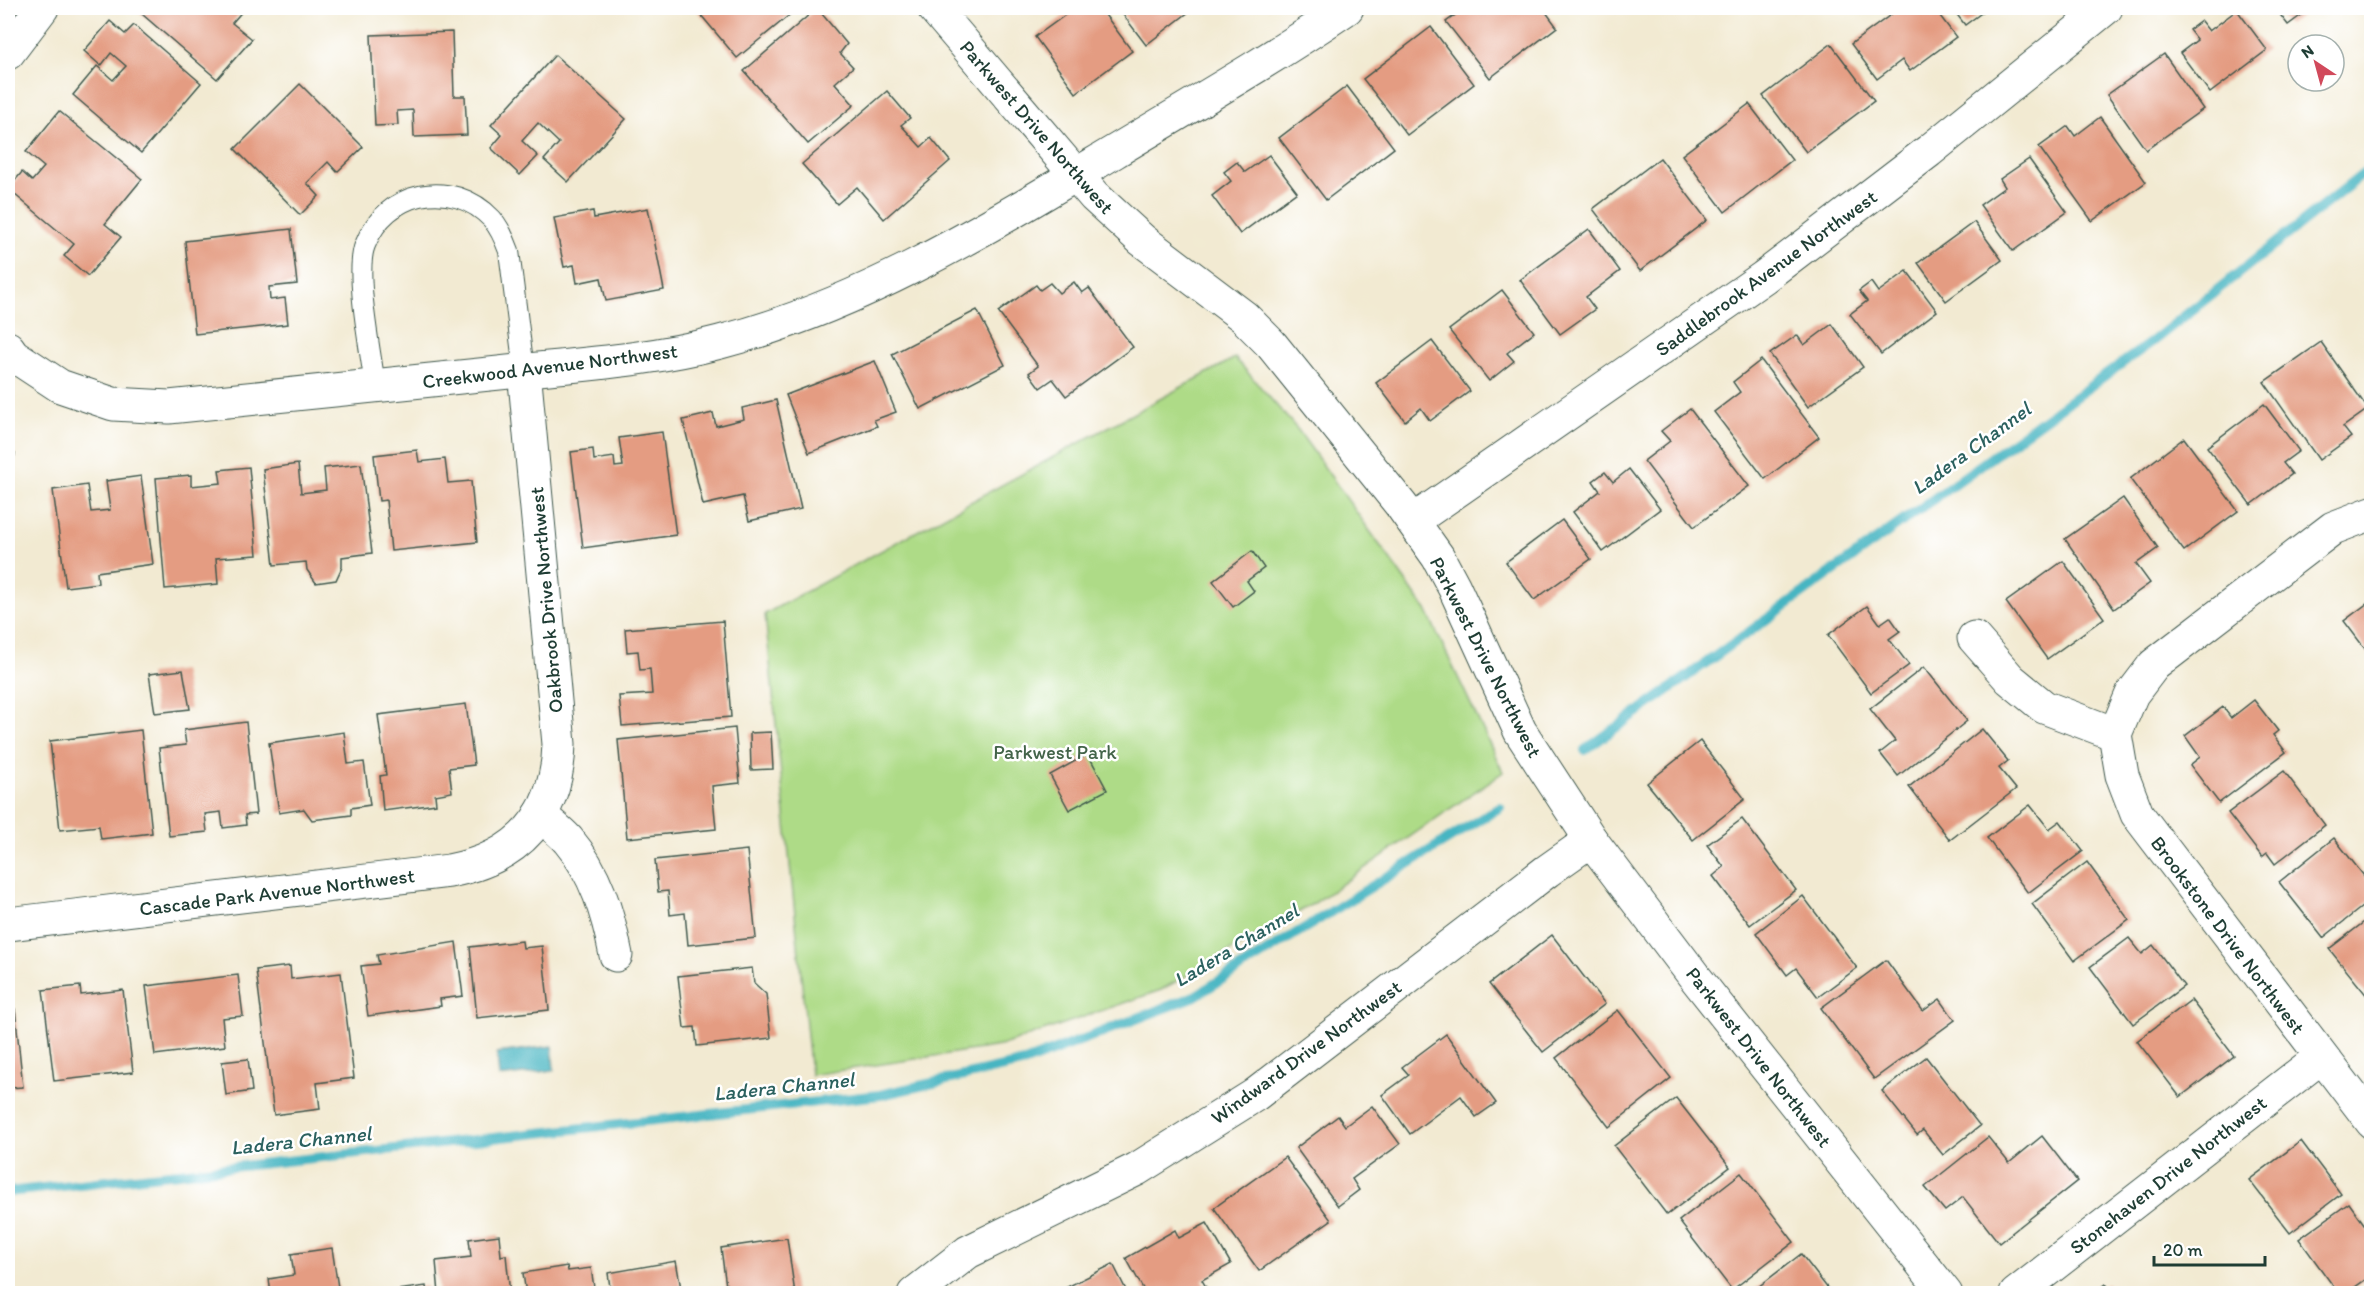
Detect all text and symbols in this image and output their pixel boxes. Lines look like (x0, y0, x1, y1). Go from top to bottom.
north arrow (2286, 33, 2346, 93)
street label: Parkwest Drive Northwest (955, 35, 1119, 219)
text: N (2298, 40, 2317, 62)
street label: Saddlebrook Avenue Northwest (1651, 184, 1882, 361)
street label: Creekwood Avenue Northwest (421, 338, 679, 394)
water label: Ladera Channel (1907, 395, 2037, 500)
street label: Oakbrook Drive Northwest (524, 486, 568, 714)
street label: Parkwest Drive Northwest (1425, 553, 1547, 761)
park label: Parkwest Park (993, 740, 1117, 764)
street label: Brookstone Drive Northwest (2146, 831, 2310, 1039)
street label: Cascade Park Avenue Northwest (138, 863, 416, 921)
water label: Ladera Channel (1169, 897, 1305, 992)
street label: Parkwest Drive Northwest (1681, 962, 1837, 1152)
street label: Windward Drive Northwest (1206, 975, 1406, 1129)
water label: Ladera Channel (712, 1066, 858, 1106)
street label: Stonehaven Drive Northwest (2065, 1091, 2271, 1259)
water label: Ladera Channel (229, 1120, 375, 1160)
scale bar (2154, 1229, 2265, 1267)
text: 20 m (2163, 1239, 2203, 1261)

